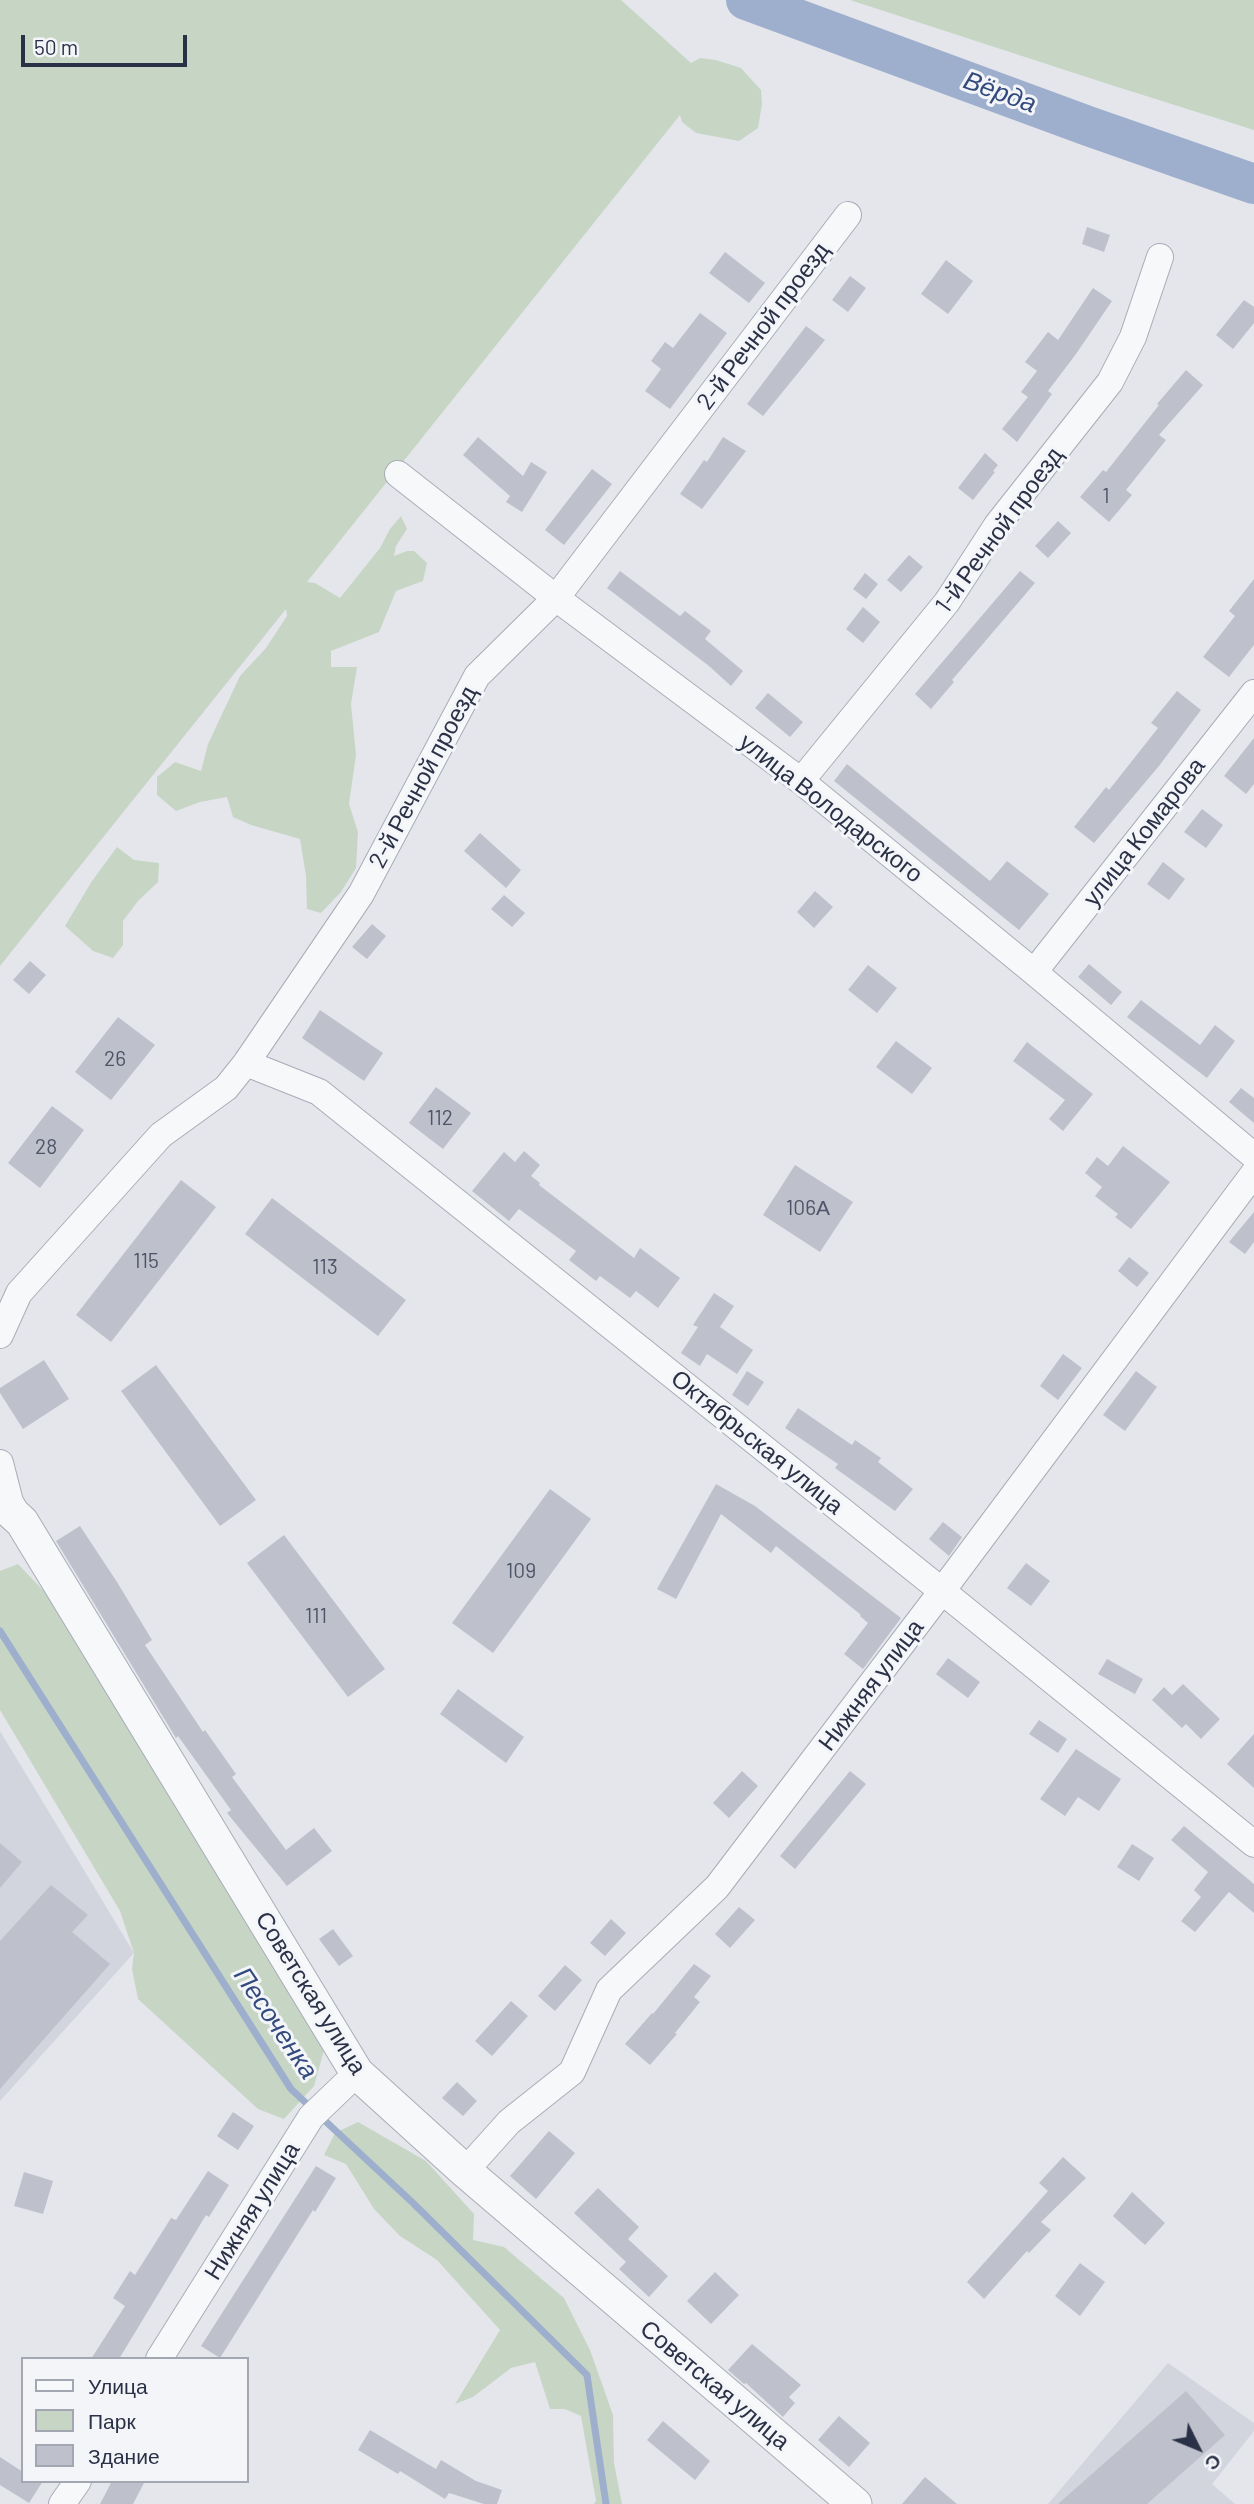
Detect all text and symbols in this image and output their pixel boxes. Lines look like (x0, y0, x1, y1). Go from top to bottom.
scale bar (24, 21, 191, 65)
text: 50 m (34, 34, 78, 59)
water label: Вёрда (959, 64, 1041, 120)
street label: 2-й Речной проезд (691, 237, 835, 415)
street label: 1-й Речной проезд (929, 441, 1069, 619)
house number: 1 (1102, 483, 1110, 509)
street label: 2-й Речной проезд (363, 681, 483, 873)
street label: улица Володарского (733, 727, 929, 889)
street label: улица Комарова (1077, 752, 1211, 912)
house number: 26 (104, 1046, 126, 1072)
house number: 112 (427, 1105, 453, 1131)
house number: 28 (35, 1134, 57, 1160)
house number: 106А (786, 1195, 830, 1221)
house number: 115 (133, 1248, 159, 1274)
house number: 113 (312, 1254, 338, 1280)
street label: Октябрьская улица (665, 1364, 849, 1520)
house number: 109 (506, 1558, 536, 1584)
house number: 111 (305, 1603, 327, 1629)
street label: Нижняя улица (812, 1614, 930, 1756)
street label: Советская улица (249, 1906, 373, 2080)
water label: Песоченка (227, 1961, 325, 2085)
street label: Нижняя улица (198, 2137, 306, 2285)
street label: Советская улица (634, 2314, 796, 2456)
legend (21, 2357, 248, 2483)
text: Улица (88, 2373, 148, 2398)
text: Парк (88, 2408, 136, 2433)
north arrow (1163, 2413, 1233, 2483)
text: Здание (88, 2443, 160, 2468)
text: С (1201, 2450, 1227, 2476)

